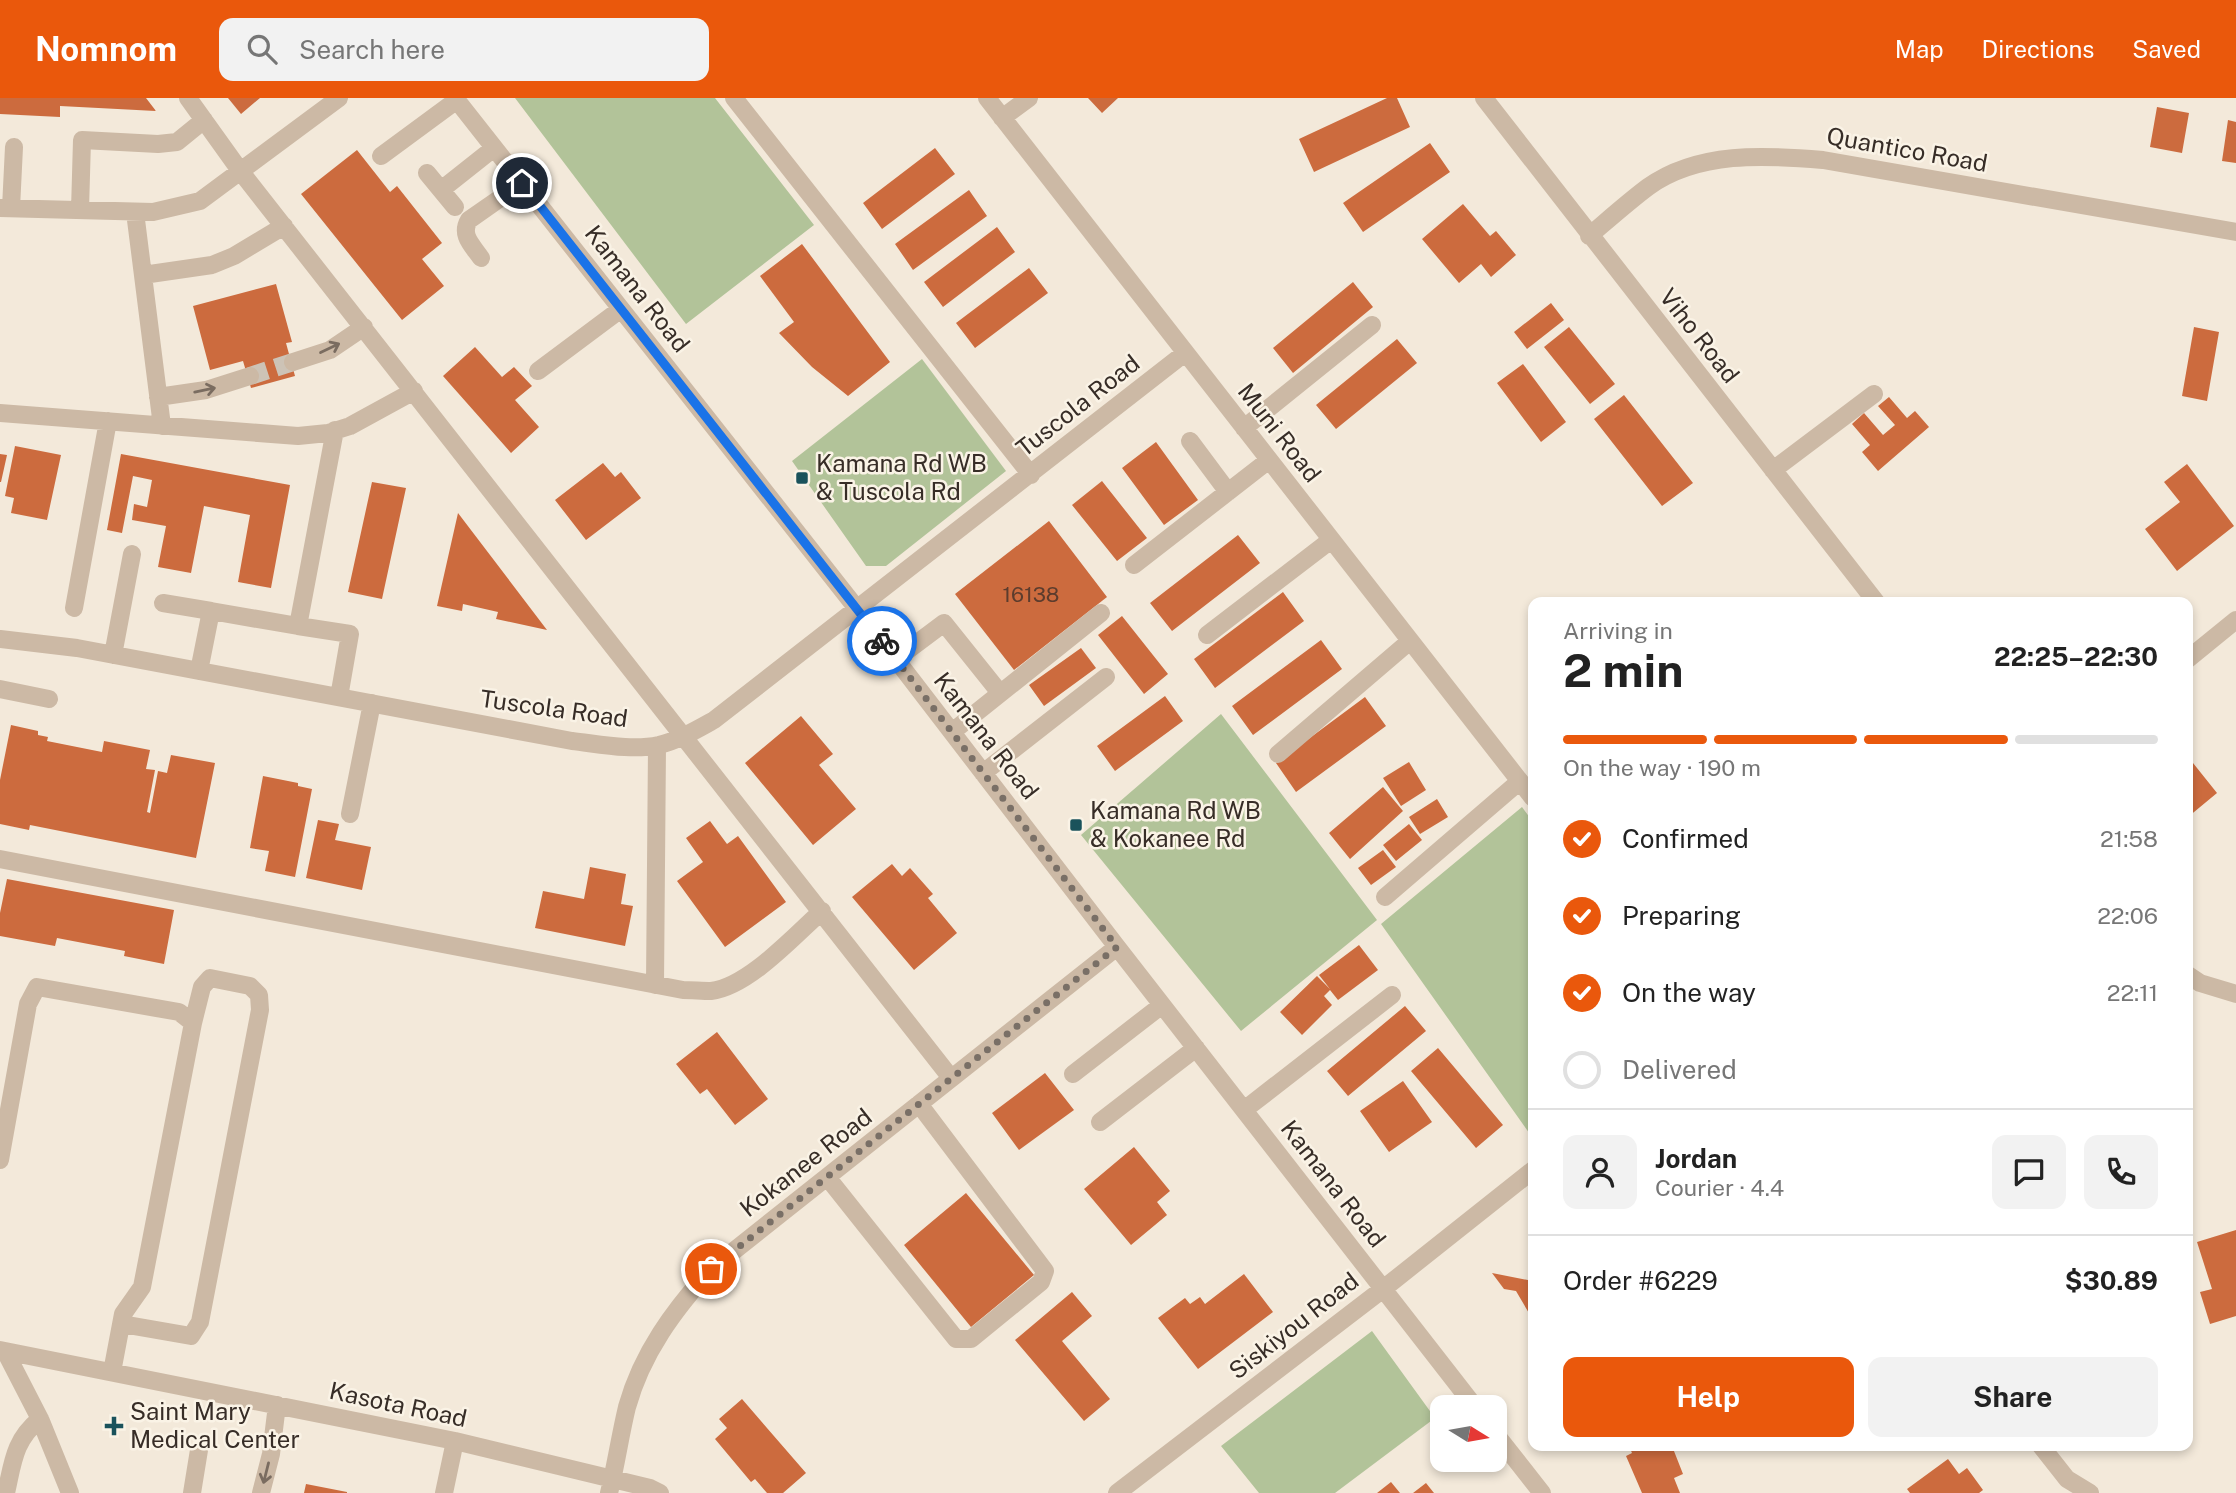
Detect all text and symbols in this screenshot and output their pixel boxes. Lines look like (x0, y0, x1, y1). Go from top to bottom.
search box (219, 18, 709, 81)
text: Nomnom (35, 30, 177, 68)
icon: search (243, 30, 281, 68)
text: Search here (299, 34, 445, 65)
text: Map (1895, 35, 1944, 63)
text: Directions (1982, 35, 2094, 63)
text: Saved (2132, 35, 2201, 63)
street label: Quantico Road (1825, 121, 1990, 177)
pin (492, 153, 552, 213)
icon: home (503, 164, 541, 202)
street label: Kamana Road (580, 219, 696, 357)
street label: Viho Road (1654, 283, 1745, 388)
one-way arrow (319, 340, 340, 354)
street label: Tuscola Road (1010, 348, 1145, 462)
street label: Muni Road (1232, 377, 1327, 487)
one-way arrow (193, 382, 216, 396)
place label: Kamana Rd WB & Tuscola Rd (816, 449, 987, 505)
marker: Kamana Rd WB & Tuscola Rd (794, 470, 810, 486)
house number: 16138 (1003, 582, 1059, 607)
courier (847, 606, 917, 676)
text: Arriving in (1563, 617, 1673, 644)
icon: bike (863, 622, 901, 660)
text: 22:25–22:30 (1994, 641, 2158, 672)
text: 2 min (1563, 643, 1683, 697)
street label: Kamana Road (929, 666, 1045, 804)
street label: Tuscola Road (479, 684, 630, 732)
text: On the way · 190 m (1563, 754, 1761, 781)
place label: Kamana Rd WB & Kokanee Rd (1090, 796, 1261, 852)
marker: Kamana Rd WB & Kokanee Rd (1068, 817, 1084, 833)
icon: check (1563, 820, 1601, 858)
text: Confirmed (1622, 823, 1749, 854)
text: 21:58 (2100, 825, 2158, 852)
icon: check (1563, 897, 1601, 935)
text: Preparing (1622, 900, 1741, 931)
text: 22:06 (2097, 902, 2158, 929)
icon: check (1563, 974, 1601, 1012)
text: On the way (1622, 977, 1756, 1008)
text: 22:11 (2107, 979, 2158, 1006)
text: Delivered (1622, 1054, 1737, 1085)
street label: Kokanee Road (734, 1102, 877, 1222)
street label: Kamana Road (1276, 1114, 1392, 1252)
button: person (1563, 1135, 1637, 1209)
button: chat (1992, 1135, 2066, 1209)
button: phone (2084, 1135, 2158, 1209)
text: Jordan (1655, 1143, 1737, 1174)
text: Courier · 4.4 (1655, 1174, 1784, 1201)
pin (681, 1239, 741, 1299)
icon: bag (692, 1250, 730, 1288)
text: Order #6229 (1563, 1265, 1718, 1296)
text: $30.89 (2065, 1265, 2158, 1296)
street label: Siskiyou Road (1223, 1266, 1364, 1384)
button: Help (1563, 1357, 1854, 1437)
button: Share (1868, 1357, 2158, 1437)
street label: Kasota Road (327, 1376, 469, 1432)
north arrow (1430, 1395, 1507, 1472)
map controls (1430, 1395, 1507, 1472)
place label: Saint Mary Medical Center (130, 1397, 300, 1453)
marker: Saint Mary Medical Center (104, 1416, 124, 1436)
one-way arrow (259, 1461, 272, 1484)

